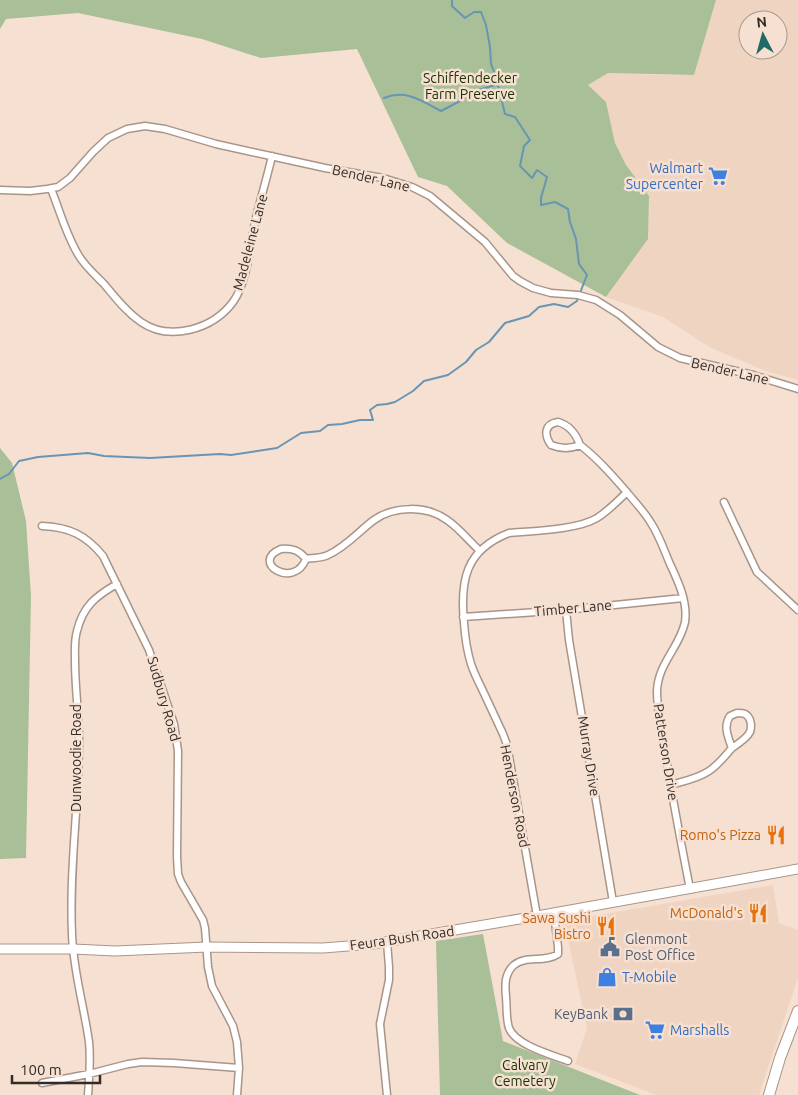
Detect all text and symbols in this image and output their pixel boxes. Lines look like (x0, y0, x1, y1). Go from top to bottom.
north arrow (738, 10, 788, 60)
text: N (756, 14, 768, 31)
park label: Schiffendecker Farm Preserve (423, 70, 518, 102)
place label: Walmart Supercenter (626, 160, 704, 192)
street label: Bender Lane (331, 161, 411, 195)
supermarket icon: Walmart Supercenter (707, 165, 729, 187)
street label: Madeleine Lane (229, 192, 271, 292)
street label: Bender Lane (690, 354, 770, 388)
street label: Timber Lane (533, 597, 613, 619)
street label: Sudbury Road (144, 655, 184, 743)
street label: Patterson Drive (650, 702, 682, 802)
street label: Dunwoodie Road (68, 704, 84, 812)
street label: Murray Drive (575, 715, 603, 797)
street label: Henderson Road (497, 743, 533, 849)
restaurant icon: Romo's Pizza (765, 824, 787, 846)
place label: Romo's Pizza (680, 827, 761, 843)
restaurant icon: McDonald's (747, 902, 769, 924)
place label: McDonald's (670, 905, 743, 921)
place label: Sawa Sushi Bistro (522, 910, 591, 942)
restaurant icon: Sawa Sushi Bistro (595, 915, 617, 937)
street label: Feura Bush Road (349, 923, 455, 953)
place label: Glenmont Post Office (625, 931, 695, 963)
public building icon: Glenmont Post Office (599, 936, 621, 958)
shop icon: T-Mobile (596, 966, 618, 988)
place label: T-Mobile (622, 969, 677, 985)
bank icon: KeyBank (612, 1003, 634, 1025)
place label: KeyBank (554, 1006, 608, 1022)
supermarket icon: Marshalls (644, 1019, 666, 1041)
place label: Marshalls (670, 1022, 729, 1038)
scale bar (12, 1052, 100, 1084)
park label: Calvary Cemetery (494, 1057, 556, 1089)
text: 100 m (20, 1061, 62, 1078)

